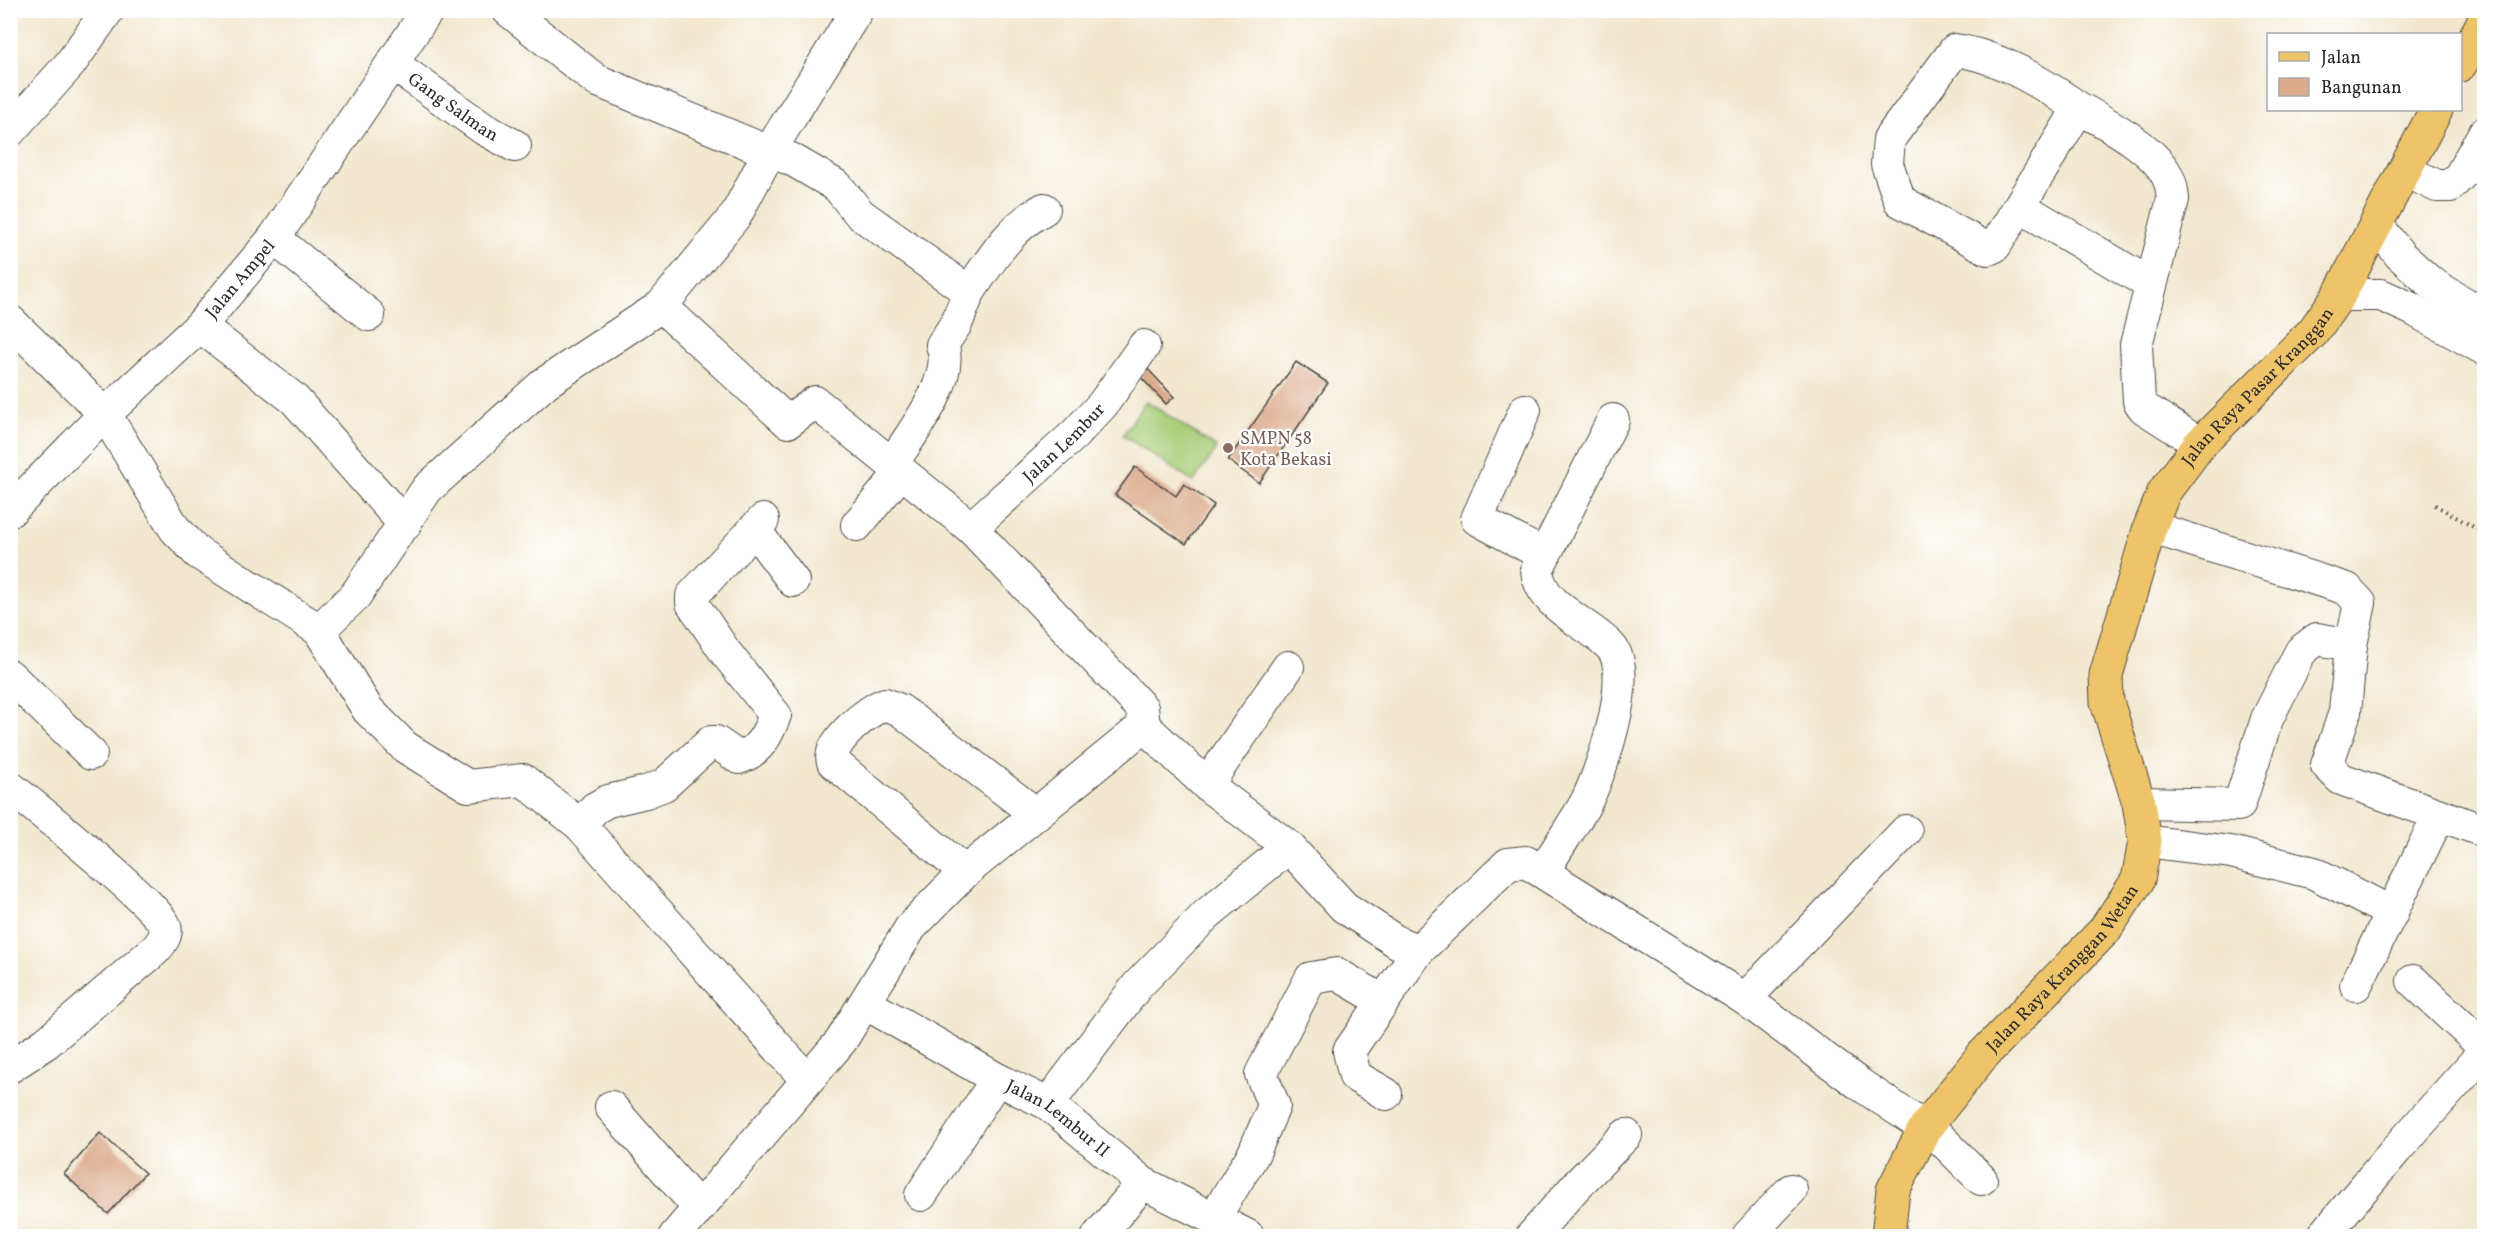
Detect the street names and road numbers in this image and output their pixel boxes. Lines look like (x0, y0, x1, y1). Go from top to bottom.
street label: Gang Salman (402, 67, 503, 149)
street label: Jalan Ampel (200, 235, 282, 325)
street label: Jalan Raya Pasar Kranggan (2176, 303, 2341, 472)
street label: Jalan Lembur (1018, 398, 1112, 489)
street label: Jalan Raya Kranggan Wetan (1981, 880, 2146, 1059)
street label: Jalan Lembur II (1001, 1074, 1114, 1164)

